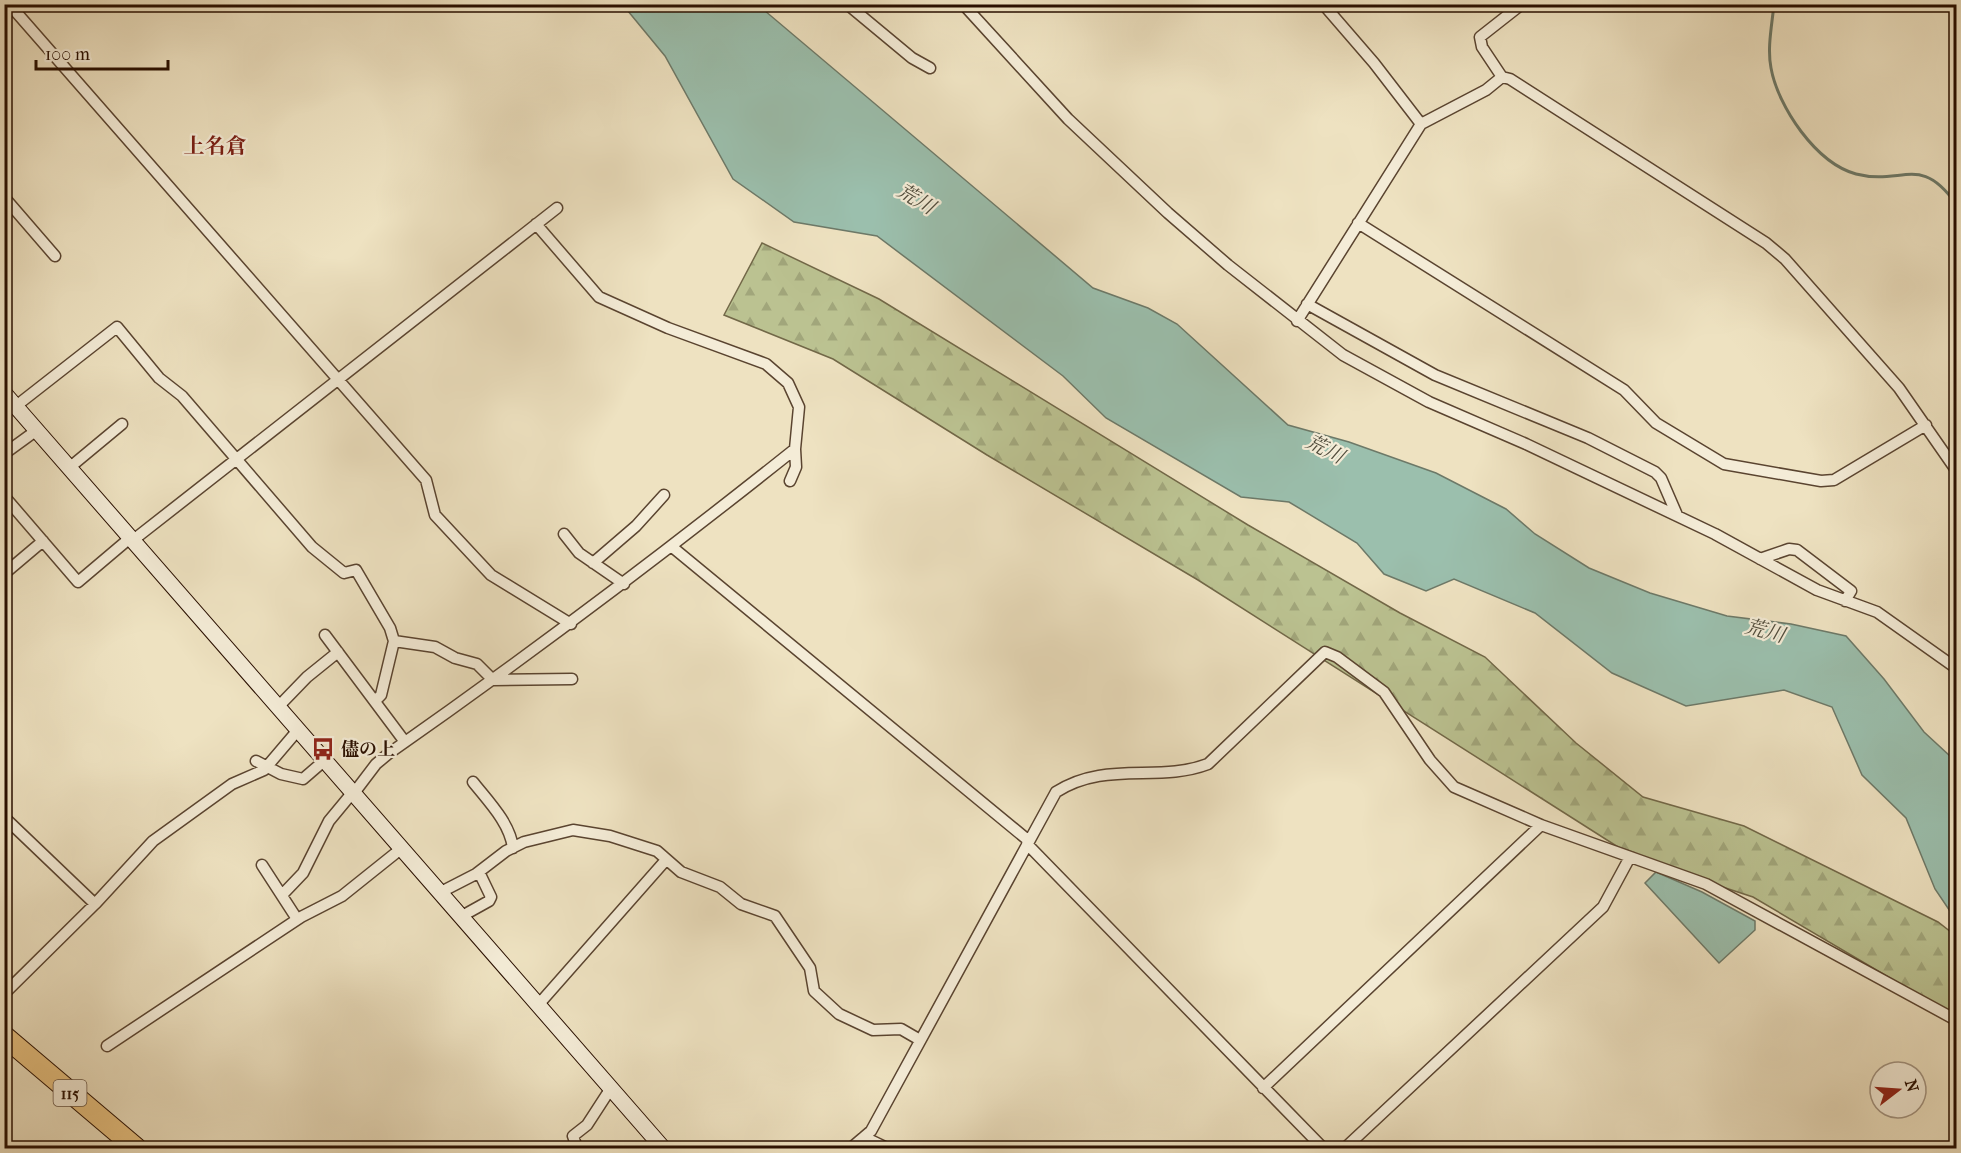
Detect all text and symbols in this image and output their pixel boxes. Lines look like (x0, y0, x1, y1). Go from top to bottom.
scale bar (36, 33, 168, 71)
text: 100 m (45, 44, 90, 65)
district label: 上名倉 (184, 134, 247, 158)
water label: 荒川 (893, 179, 941, 220)
water label: 荒川 (1302, 430, 1350, 469)
water label: 荒川 (1743, 615, 1789, 648)
bus stop icon: 儘の上 (310, 736, 336, 762)
place label: 儘の上 (341, 739, 395, 760)
north arrow (1868, 1060, 1928, 1120)
text: N (1901, 1077, 1923, 1095)
road number: 115 (54, 1080, 86, 1106)

